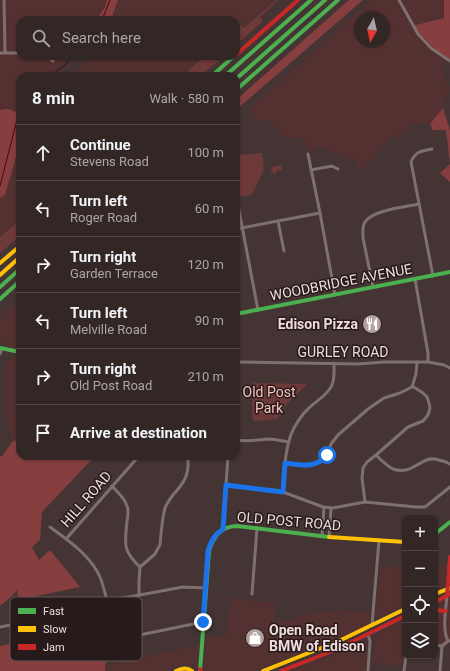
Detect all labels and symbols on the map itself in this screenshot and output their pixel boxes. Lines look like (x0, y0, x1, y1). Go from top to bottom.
north arrow (354, 12, 390, 48)
street label: WOODBRIDGE AVENUE (268, 260, 414, 304)
restaurant icon: Edison Pizza (361, 313, 383, 335)
place label: Edison Pizza (278, 316, 358, 332)
street label: GURLEY ROAD (297, 344, 389, 360)
park label: Old Post Park (243, 384, 296, 416)
route start (318, 446, 336, 464)
street label: HILL ROAD (57, 468, 115, 530)
street label: OLD POST ROAD (236, 508, 342, 534)
legend (10, 597, 142, 661)
text: Fast (43, 605, 65, 618)
route end (194, 613, 212, 631)
place label: Open Road BMW of Edison (269, 622, 365, 654)
text: Slow (43, 623, 67, 636)
shop icon: Open Road BMW of Edison (244, 627, 266, 649)
text: Jam (43, 641, 65, 654)

